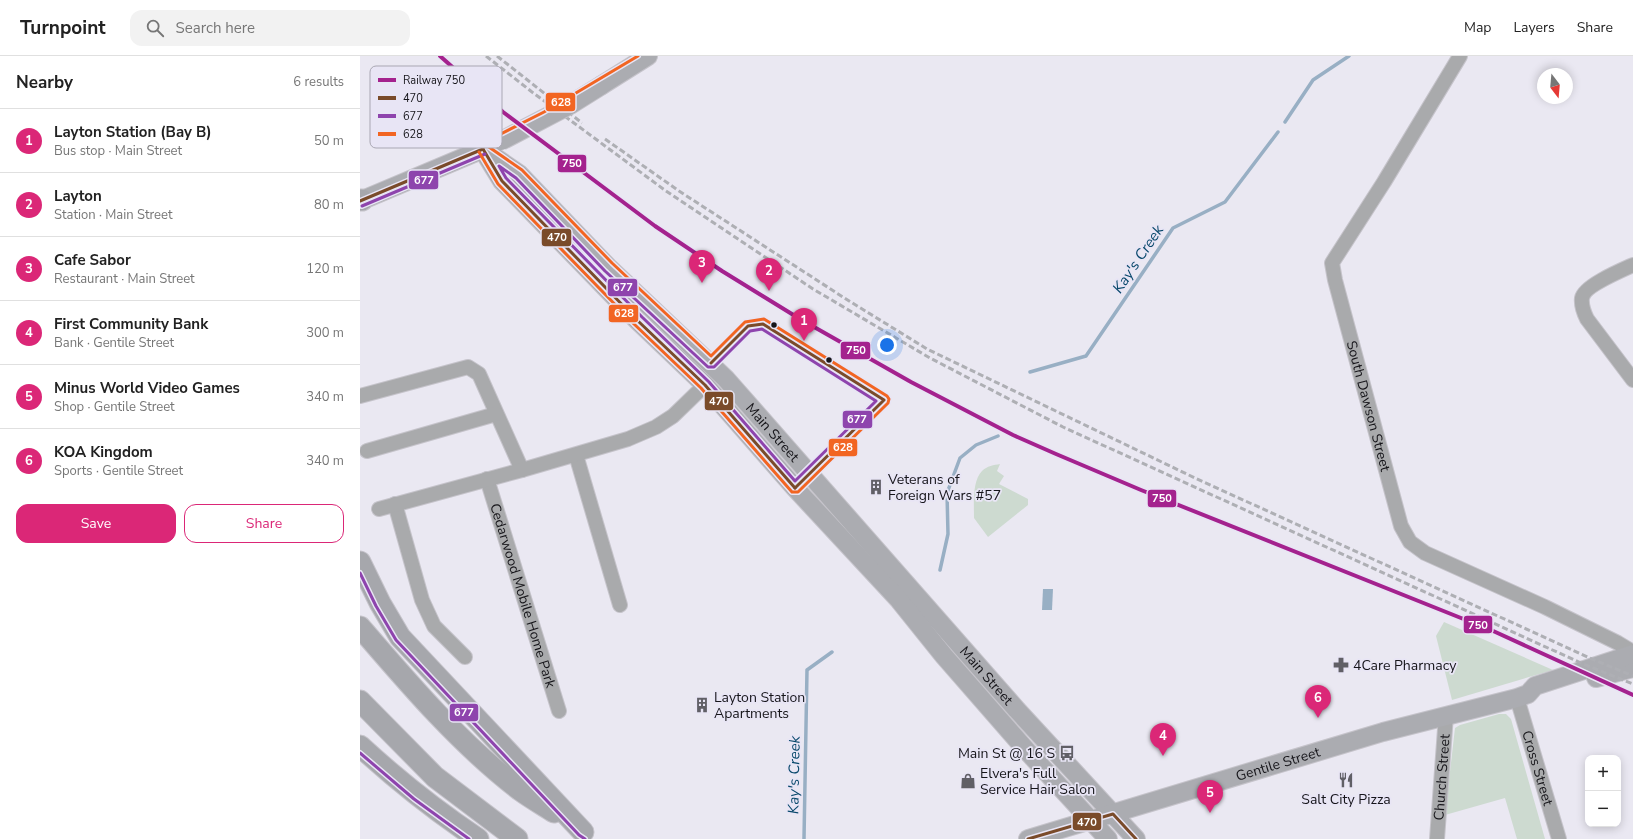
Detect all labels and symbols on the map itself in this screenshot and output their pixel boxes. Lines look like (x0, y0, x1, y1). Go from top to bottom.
legend (370, 66, 502, 148)
north arrow (1537, 68, 1573, 104)
text: Railway 750 (403, 73, 465, 88)
text: 470 (403, 91, 423, 106)
line badge: 628 (545, 92, 576, 112)
text: 628 (551, 95, 571, 110)
text: 677 (403, 109, 423, 124)
text: 628 (403, 127, 423, 142)
line badge: 750 (557, 154, 587, 173)
text: 750 (562, 156, 582, 171)
line badge: 677 (408, 170, 439, 190)
text: 677 (414, 173, 434, 188)
water label: Kay's Creek (1108, 221, 1168, 297)
line badge: 470 (541, 228, 572, 247)
text: 470 (547, 230, 567, 245)
pin: 3 (689, 250, 715, 283)
pin: 2 (756, 258, 782, 291)
line badge: 677 (607, 278, 638, 297)
text: 677 (613, 280, 633, 295)
line badge: 628 (608, 304, 639, 323)
text: 628 (614, 306, 634, 321)
pin: 1 (791, 308, 817, 341)
unlabelled marker (769, 320, 779, 330)
your location (877, 335, 897, 355)
street label: South Dawson Street (1342, 338, 1395, 473)
line badge: 750 (840, 341, 871, 360)
text: 750 (846, 343, 866, 358)
unlabelled marker (824, 355, 834, 365)
line badge: 470 (704, 391, 734, 411)
text: 470 (709, 394, 729, 409)
street label: Main Street (742, 399, 804, 466)
line badge: 677 (842, 410, 873, 429)
text: 677 (847, 412, 867, 427)
line badge: 628 (828, 438, 858, 457)
text: 628 (833, 440, 853, 455)
place label: Veterans of Foreign Wars #57 (887, 470, 1001, 505)
building icon: Veterans of Foreign Wars #57 (867, 478, 885, 496)
line badge: 750 (1147, 489, 1177, 508)
text: 750 (1152, 491, 1172, 506)
street label: Cedarwood Mobile Home Park (486, 501, 561, 691)
line badge: 750 (1463, 615, 1493, 634)
text: 750 (1468, 618, 1488, 633)
street label: Main Street (956, 642, 1018, 709)
pharmacy icon: 4Care Pharmacy (1332, 656, 1350, 674)
place label: 4Care Pharmacy (1353, 656, 1457, 675)
pin: 6 (1305, 685, 1331, 718)
place label: Layton Station Apartments (714, 688, 805, 723)
building icon: Layton Station Apartments (693, 696, 711, 714)
line badge: 677 (449, 703, 479, 722)
text: 677 (454, 705, 474, 720)
pin: 4 (1150, 723, 1176, 756)
street label: Cross Street (1518, 728, 1558, 808)
street label: Church Street (1429, 733, 1454, 821)
water label: Kay's Creek (783, 735, 805, 814)
street label: Gentile Street (1233, 742, 1322, 785)
place label: Main St @ 16 S (958, 744, 1055, 763)
bus stop icon: Main St @ 16 S (1058, 744, 1076, 762)
place label: Elvera's Full Service Hair Salon (980, 764, 1095, 799)
restaurant icon: Salt City Pizza (1337, 771, 1355, 789)
shop icon: Elvera's Full Service Hair Salon (959, 772, 977, 790)
pin: 5 (1197, 780, 1223, 813)
place label: Salt City Pizza (1301, 790, 1391, 809)
line badge: 470 (1072, 812, 1102, 831)
text: 470 (1077, 815, 1097, 830)

